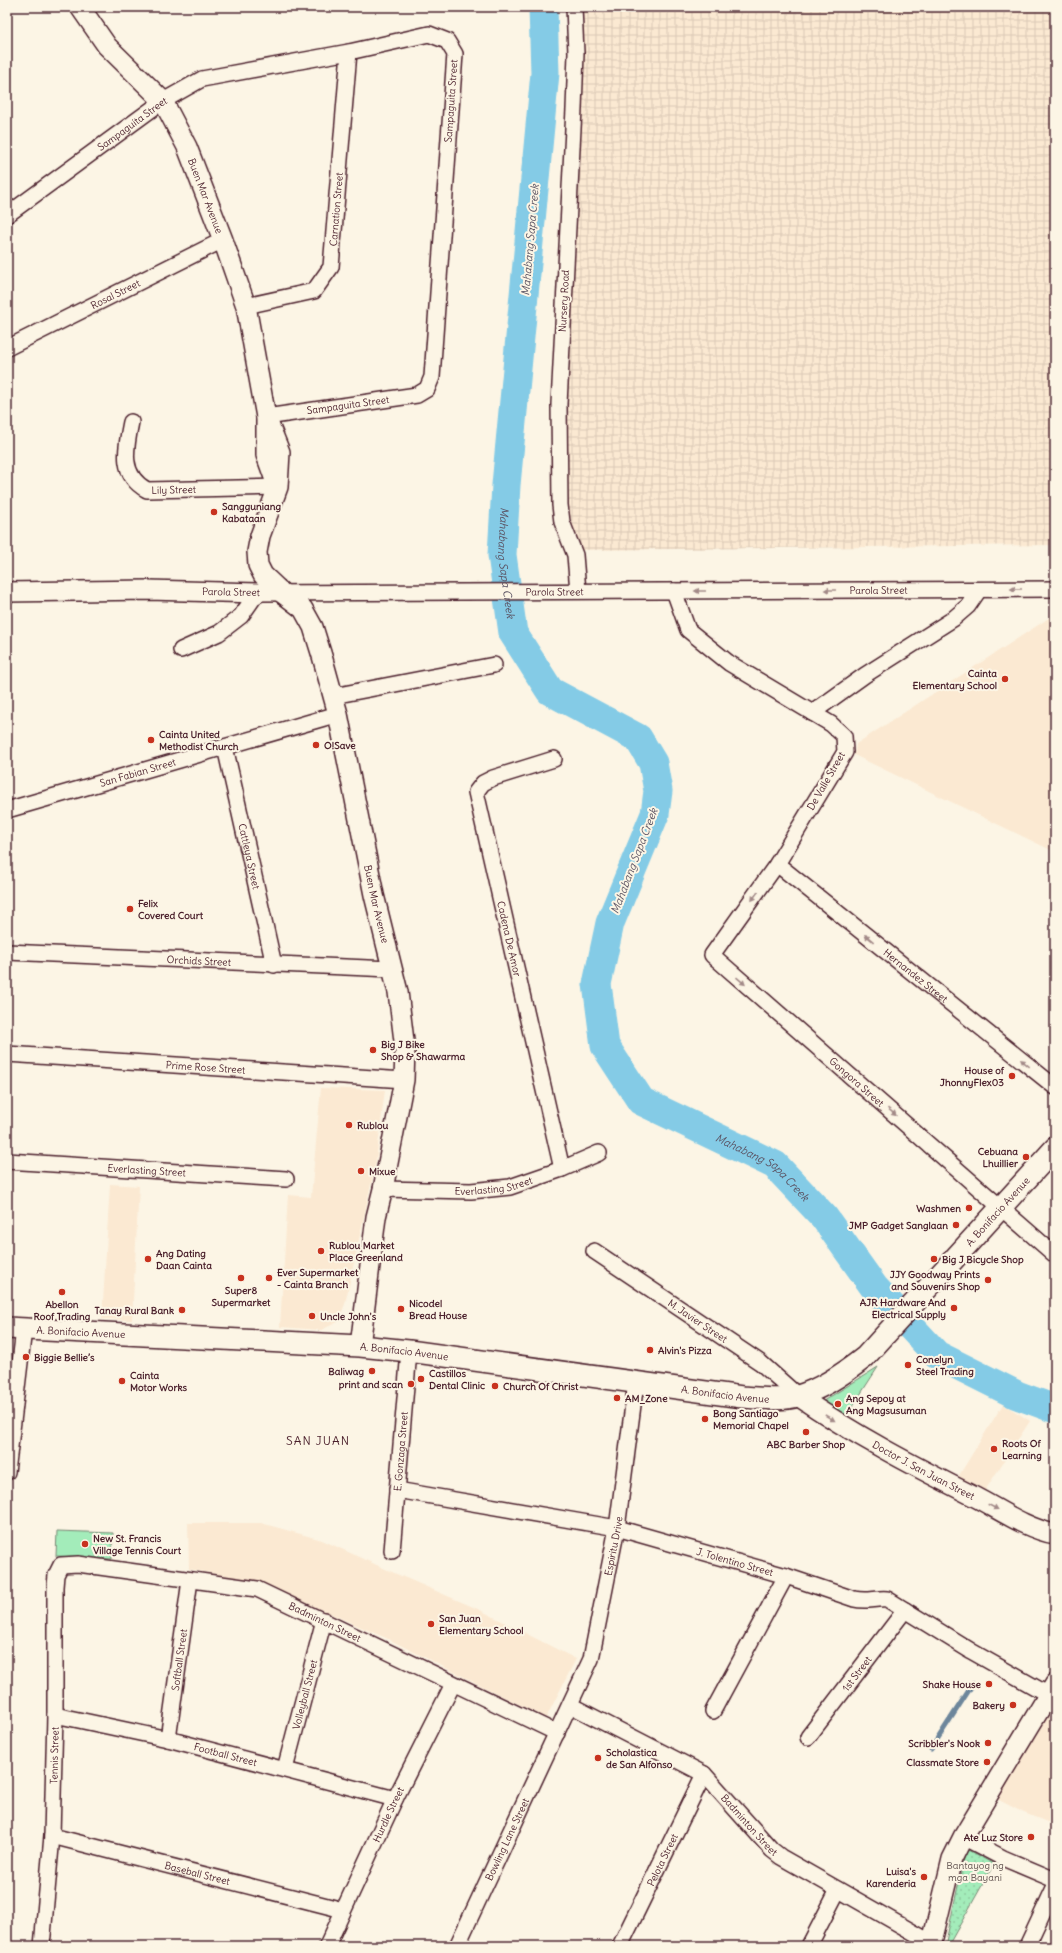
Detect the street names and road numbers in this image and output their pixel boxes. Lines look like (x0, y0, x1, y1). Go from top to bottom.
street label: Sampaguita Street (442, 58, 460, 143)
street label: Sampaguita Street (95, 93, 170, 153)
street label: Buen Mar Avenue (185, 156, 226, 235)
street label: Carnation Street (326, 171, 345, 247)
street label: Nursery Road (556, 269, 572, 332)
street label: Rosal Street (88, 276, 143, 312)
street label: Sampaguita Street (306, 393, 391, 417)
street label: Lily Street (151, 482, 197, 496)
street label: Parola Street (849, 583, 908, 597)
street label: Parola Street (202, 585, 261, 599)
street label: Parola Street (525, 585, 584, 598)
street label: De Valle Street (804, 749, 848, 813)
street label: San Fabian Street (98, 755, 178, 789)
street label: Cattleya Street (236, 822, 263, 891)
street label: Buen Mar Avenue (362, 864, 392, 944)
street label: Cadena De Amor (495, 900, 524, 978)
street label: Hernandez Street (881, 946, 951, 1006)
street label: Orchids Street (166, 953, 232, 968)
street label: Gongora Street (827, 1054, 887, 1110)
street label: Prime Rose Street (165, 1058, 246, 1076)
street label: Everlasting Street (107, 1161, 187, 1179)
street label: Everlasting Street (454, 1173, 535, 1198)
street label: A. Bonifacio Avenue (963, 1174, 1032, 1249)
street label: M. Javier Street (666, 1296, 731, 1346)
street label: A. Bonifacio Avenue (36, 1323, 126, 1341)
street label: A. Bonifacio Avenue (359, 1340, 449, 1363)
street label: A. Bonifacio Avenue (680, 1382, 770, 1405)
street label: E. Gonzaga Street (391, 1410, 410, 1492)
street label: Doctor J. San Juan Street (870, 1438, 978, 1503)
street label: Espiritu Drive (601, 1516, 625, 1577)
street label: J. Tolentino Street (695, 1544, 776, 1579)
street label: Badminton Street (287, 1599, 364, 1645)
street label: Softball Street (168, 1627, 190, 1692)
street label: 1st Street (839, 1653, 875, 1694)
street label: Volleyball Street (289, 1657, 320, 1731)
street label: Tennis Street (47, 1726, 61, 1784)
street label: Football Street (193, 1740, 259, 1769)
street label: Hurdle Street (369, 1784, 407, 1844)
street label: Badminton Street (718, 1791, 781, 1859)
street label: Bowling Lane Street (482, 1795, 532, 1882)
street label: Pelota Street (644, 1831, 681, 1888)
street label: Baseball Street (163, 1858, 232, 1888)

